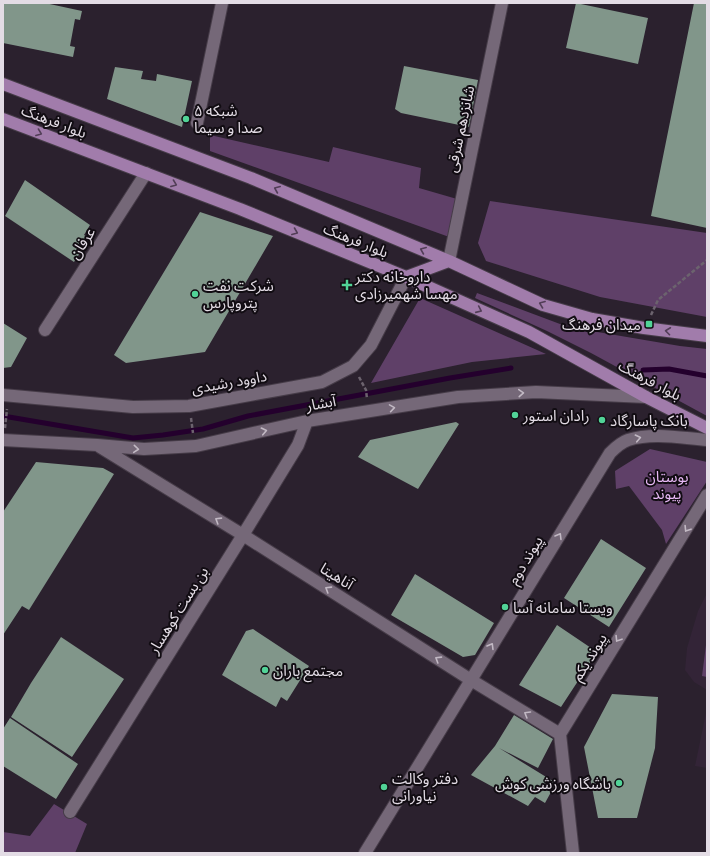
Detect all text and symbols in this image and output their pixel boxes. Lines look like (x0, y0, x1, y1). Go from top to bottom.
street label: شانزدهم شرقی (442, 84, 480, 174)
street label: بلوار فرهنگ (19, 100, 89, 142)
place label: شبکه ۵ صدا و سیما (194, 101, 263, 137)
marker: شبکه ۵ صدا و سیما (181, 114, 191, 124)
one-way arrow (36, 128, 43, 136)
one-way arrow (171, 179, 178, 187)
one-way arrow (274, 186, 282, 194)
street label: بلوار فرهنگ (321, 218, 391, 262)
street label: عرفان (65, 223, 100, 263)
one-way arrow (291, 227, 298, 235)
one-way arrow (420, 247, 428, 255)
place label: داروخانه دکتر مهسا شهمیرزادی (354, 267, 458, 303)
place label: شرکت نفت پتروپارس (203, 276, 274, 313)
marker: داروخانه دکتر مهسا شهمیرزادی (342, 280, 352, 290)
marker: شرکت نفت پتروپارس (190, 289, 200, 299)
one-way arrow (538, 300, 545, 308)
one-way arrow (475, 305, 482, 313)
place label: میدان فرهنگ (562, 315, 641, 334)
marker: میدان فرهنگ (644, 319, 654, 329)
one-way arrow (665, 327, 671, 336)
street label: بلوار فرهنگ (615, 356, 685, 404)
street label: داوود رشیدی (190, 366, 268, 398)
one-way arrow (518, 388, 524, 397)
street label: آبشار (304, 391, 338, 415)
one-way arrow (389, 404, 395, 413)
place label: رادان استور (522, 406, 589, 425)
marker: رادان استور (510, 410, 520, 420)
place label: بانک پاسارگاد (610, 411, 688, 431)
marker: بانک پاسارگاد (597, 415, 607, 425)
one-way arrow (261, 427, 268, 435)
one-way arrow (635, 434, 641, 442)
one-way arrow (133, 444, 139, 453)
park label: بوستان پیوند (645, 467, 689, 504)
one-way arrow (215, 517, 222, 525)
one-way arrow (684, 525, 691, 532)
street label: پیوند دوم (503, 532, 549, 589)
one-way arrow (554, 533, 562, 540)
street label: آناهیتا (317, 558, 358, 594)
street label: بن بست کوهسار (143, 563, 212, 658)
one-way arrow (325, 586, 332, 594)
place label: ویستا سامانه آسا (513, 598, 613, 617)
marker: ویستا سامانه آسا (500, 602, 510, 612)
street label: پیوند یکم (567, 630, 613, 686)
one-way arrow (616, 635, 623, 642)
one-way arrow (486, 643, 494, 650)
one-way arrow (435, 656, 442, 664)
place label: مجتمع باران (273, 661, 343, 683)
marker: مجتمع باران (260, 665, 270, 675)
one-way arrow (524, 711, 531, 718)
place label: دفتر وکالت نیاورانی (392, 769, 458, 805)
place label: باشگاه ورزشی کوش (495, 774, 611, 793)
marker: باشگاه ورزشی کوش (614, 778, 624, 788)
marker: دفتر وکالت نیاورانی (379, 782, 389, 792)

